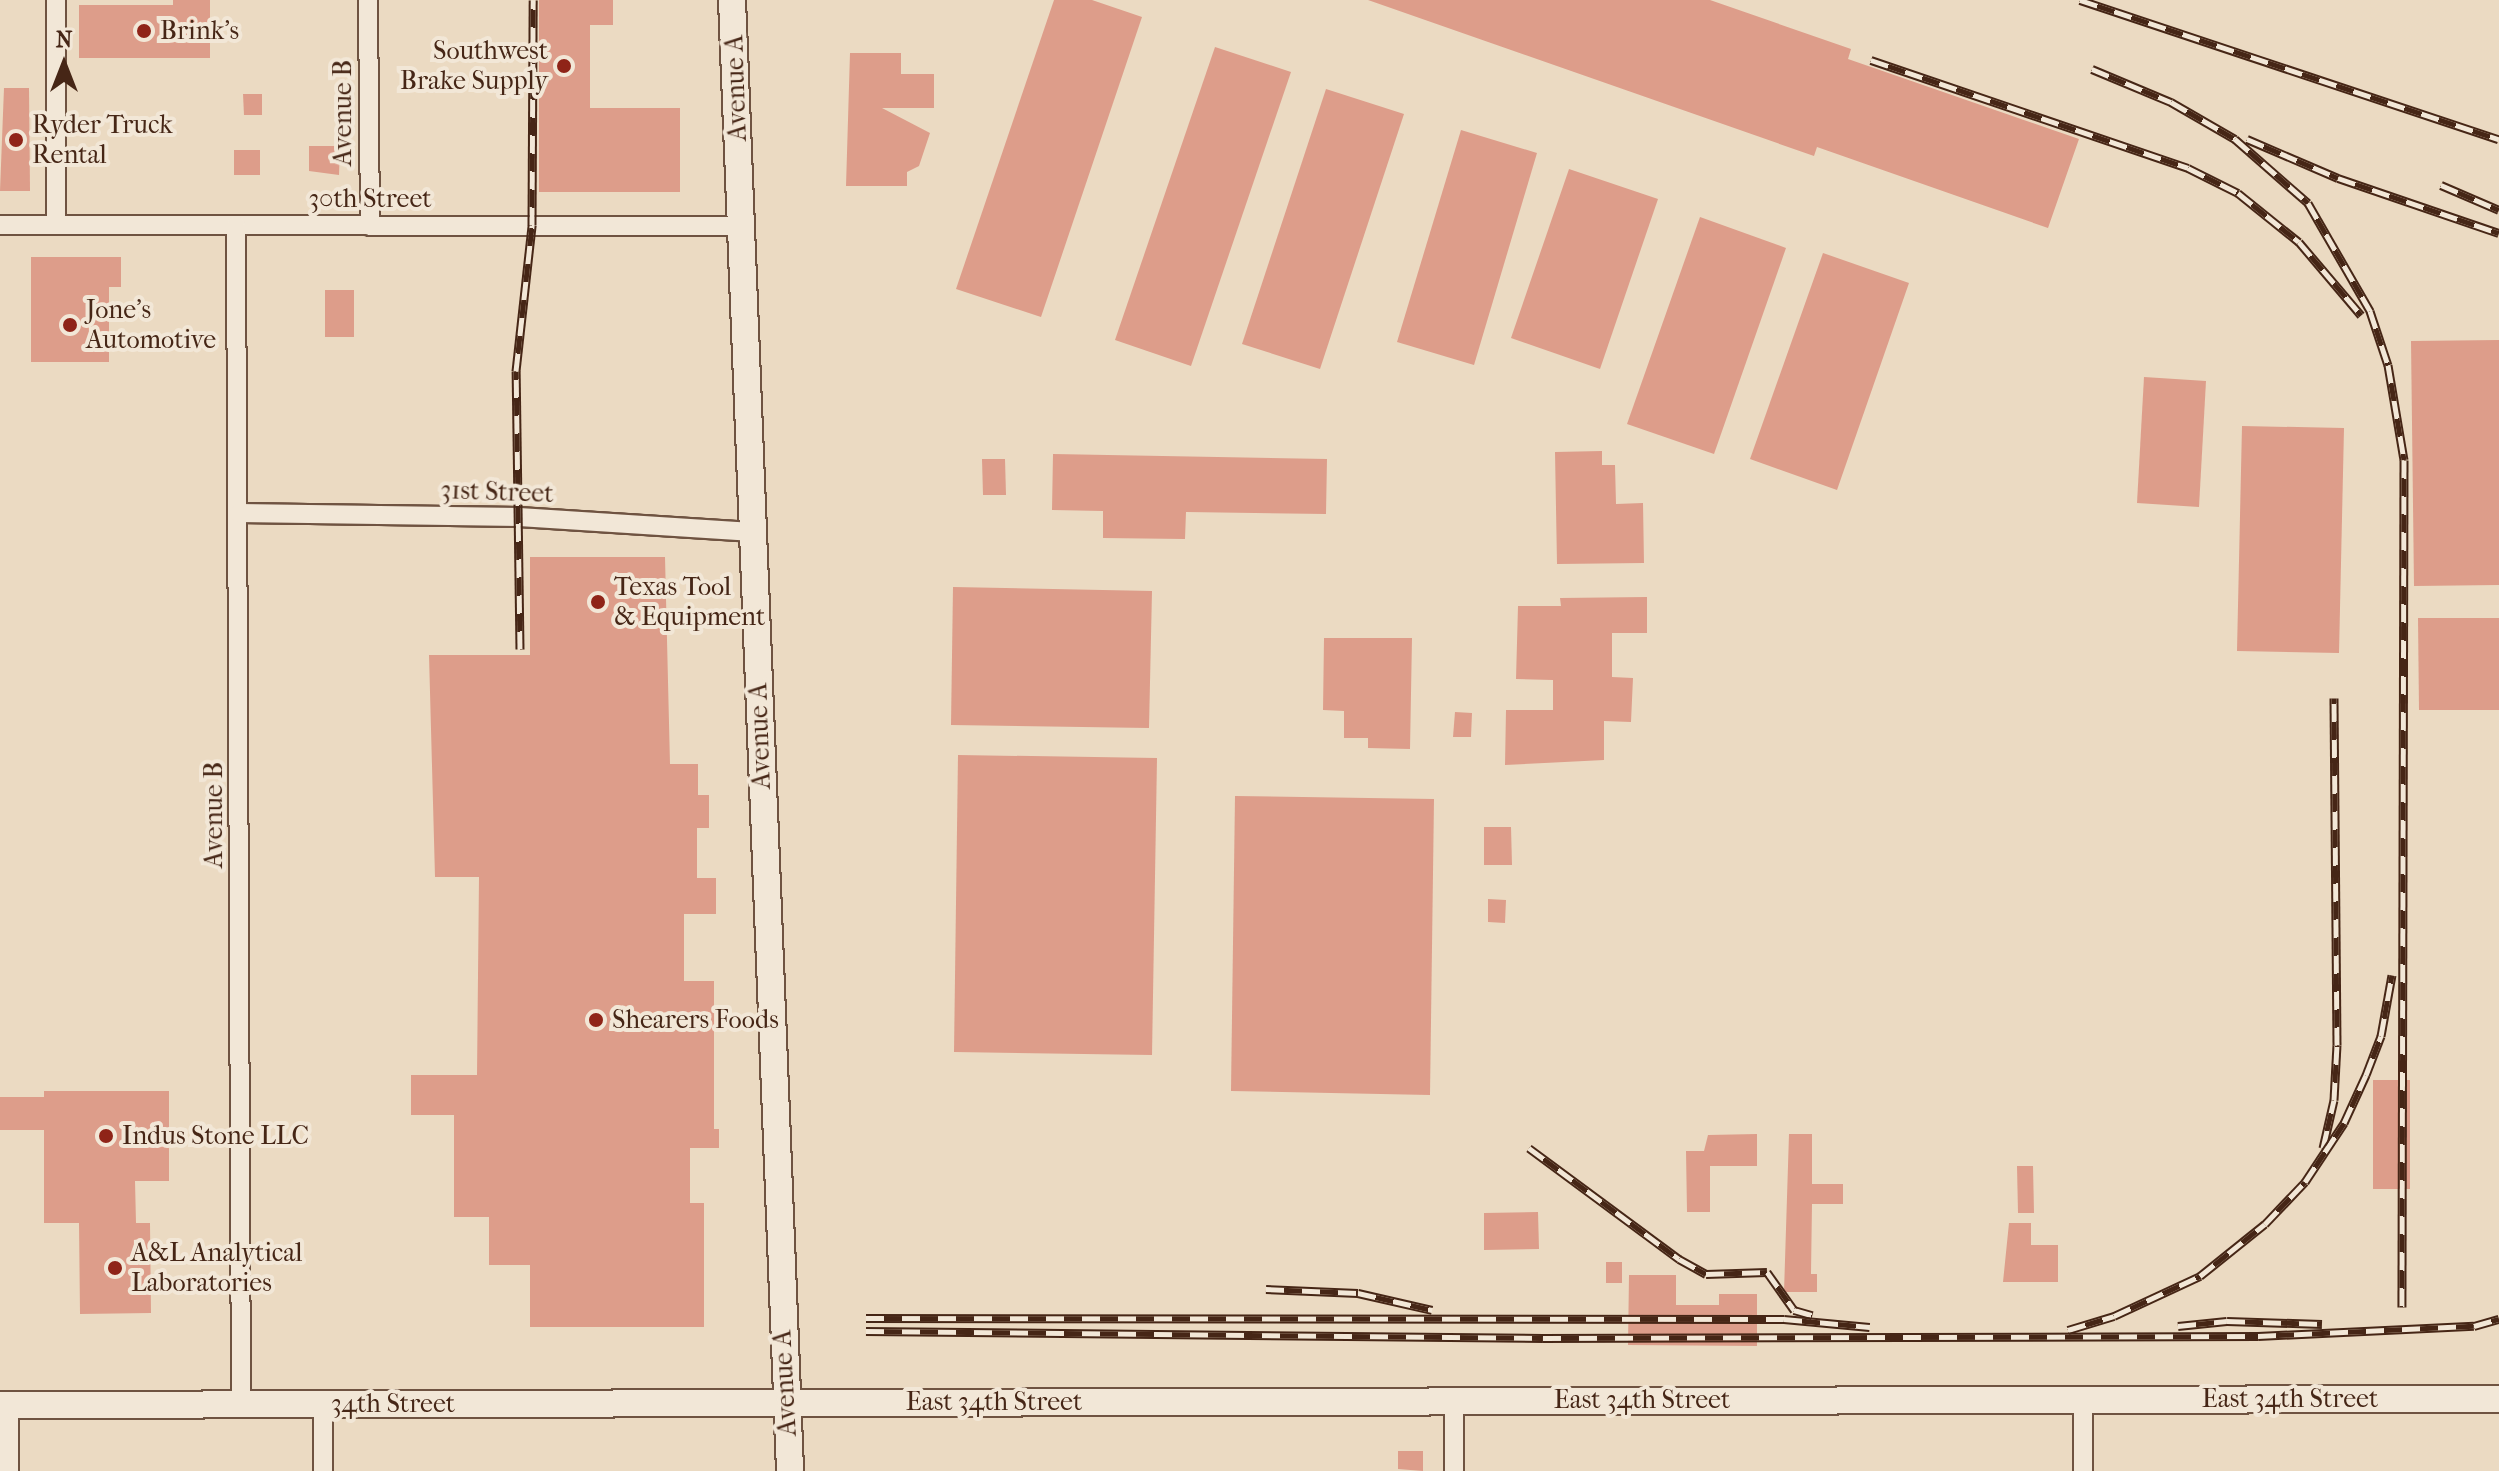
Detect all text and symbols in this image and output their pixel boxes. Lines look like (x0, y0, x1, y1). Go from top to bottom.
place label: Brink's (160, 15, 239, 47)
marker: Brink's (135, 22, 153, 40)
north arrow (24, 24, 104, 104)
text: N (56, 27, 72, 53)
street label: Avenue A (719, 34, 753, 142)
place label: Southwest Brake Supply (400, 35, 548, 96)
marker: Southwest Brake Supply (555, 57, 573, 75)
street label: Avenue B (327, 60, 359, 166)
place label: Ryder Truck Rental (32, 109, 173, 170)
marker: Ryder Truck Rental (7, 131, 25, 149)
street label: 30th Street (308, 183, 432, 215)
place label: Jone's Automotive (86, 294, 216, 356)
marker: Jone's Automotive (61, 316, 79, 334)
street label: 31st Street (440, 474, 554, 510)
place label: Texas Tool & Equipment (614, 571, 765, 632)
marker: Texas Tool & Equipment (589, 593, 607, 611)
street label: Avenue A (743, 682, 777, 790)
street label: Avenue B (198, 762, 230, 868)
place label: Shearers Foods (612, 1004, 779, 1036)
marker: Shearers Foods (587, 1011, 605, 1029)
place label: Indus Stone LLC (122, 1120, 309, 1152)
marker: Indus Stone LLC (97, 1127, 115, 1145)
place label: A&L Analytical Laboratories (131, 1237, 302, 1298)
marker: A&L Analytical Laboratories (106, 1259, 124, 1277)
street label: Avenue A (767, 1329, 803, 1437)
street label: East 34th Street (2202, 1383, 2378, 1415)
street label: East 34th Street (1554, 1384, 1730, 1416)
street label: East 34th Street (906, 1386, 1082, 1418)
street label: 34th Street (331, 1388, 455, 1420)

